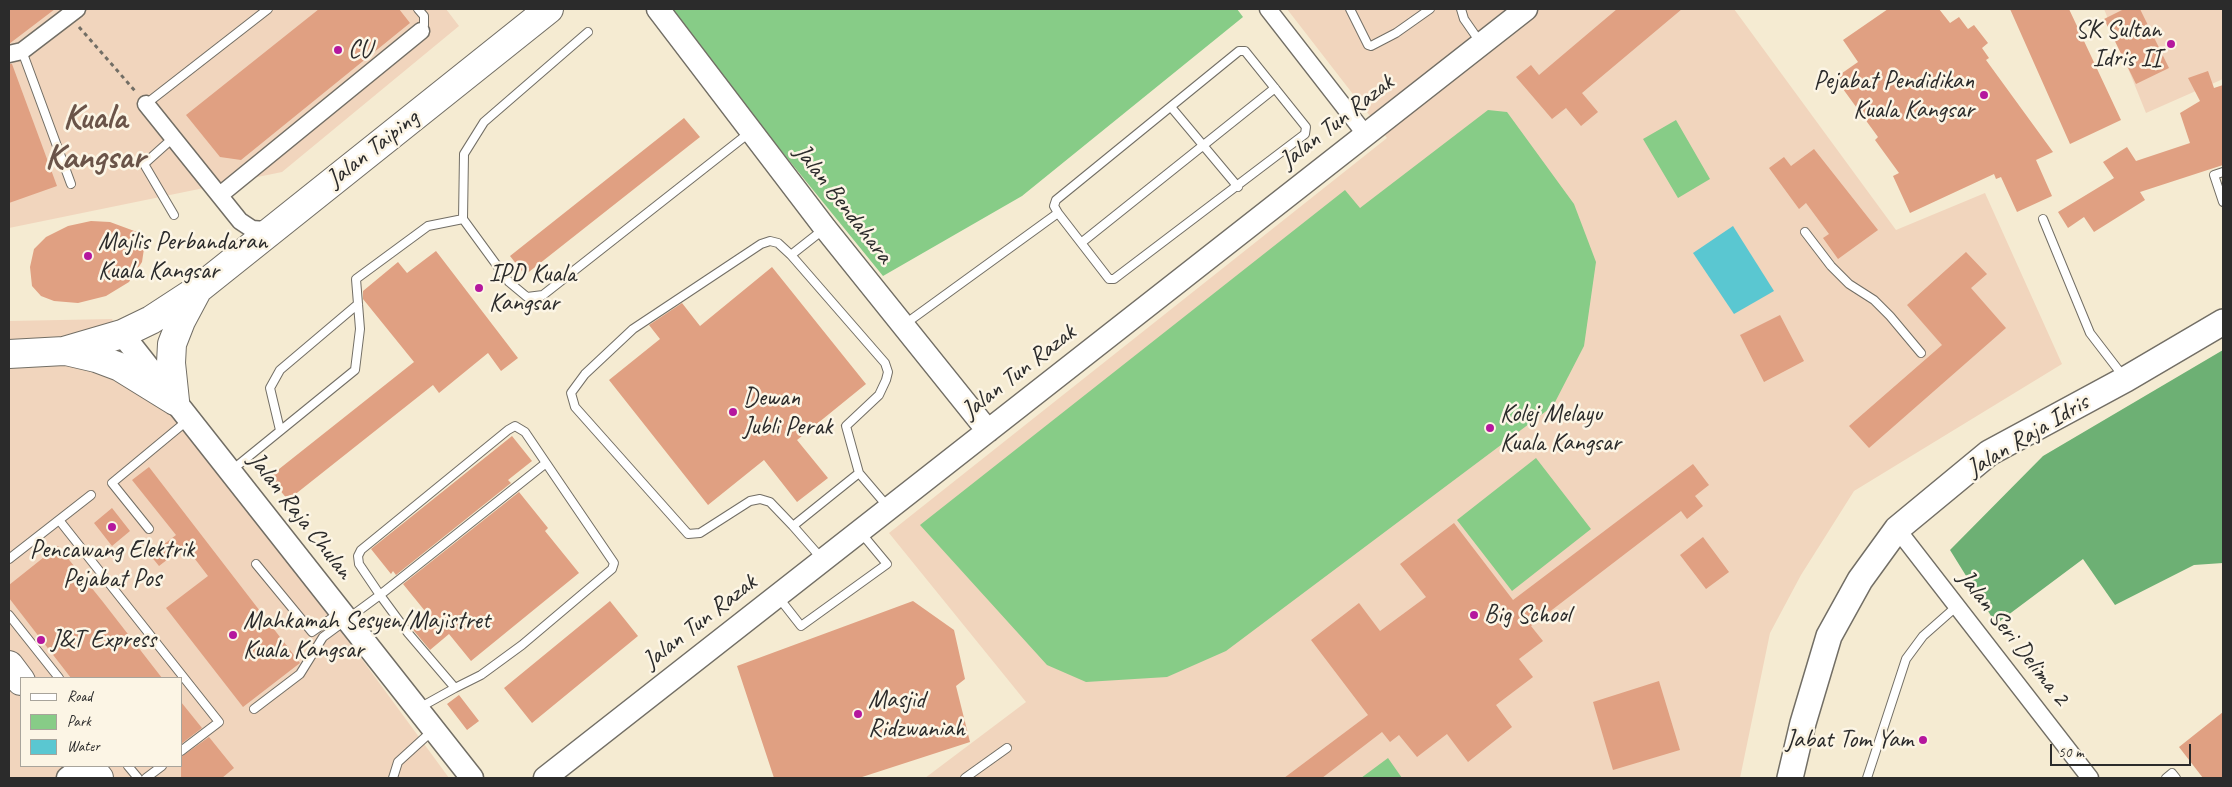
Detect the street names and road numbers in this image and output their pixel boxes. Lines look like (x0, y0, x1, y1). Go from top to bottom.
street label: Jalan Tun Razak (1274, 68, 1400, 176)
street label: Jalan Taiping (321, 104, 425, 194)
street label: Jalan Bendahara (787, 138, 899, 270)
street label: Jalan Tun Razak (956, 318, 1082, 426)
street label: Jalan Raja Idris (1962, 388, 2094, 484)
street label: Jalan Raja Chulan (241, 446, 359, 586)
street label: Jalan Seri Delima 2 (1951, 564, 2075, 712)
street label: Jalan Tun Razak (637, 568, 763, 676)

